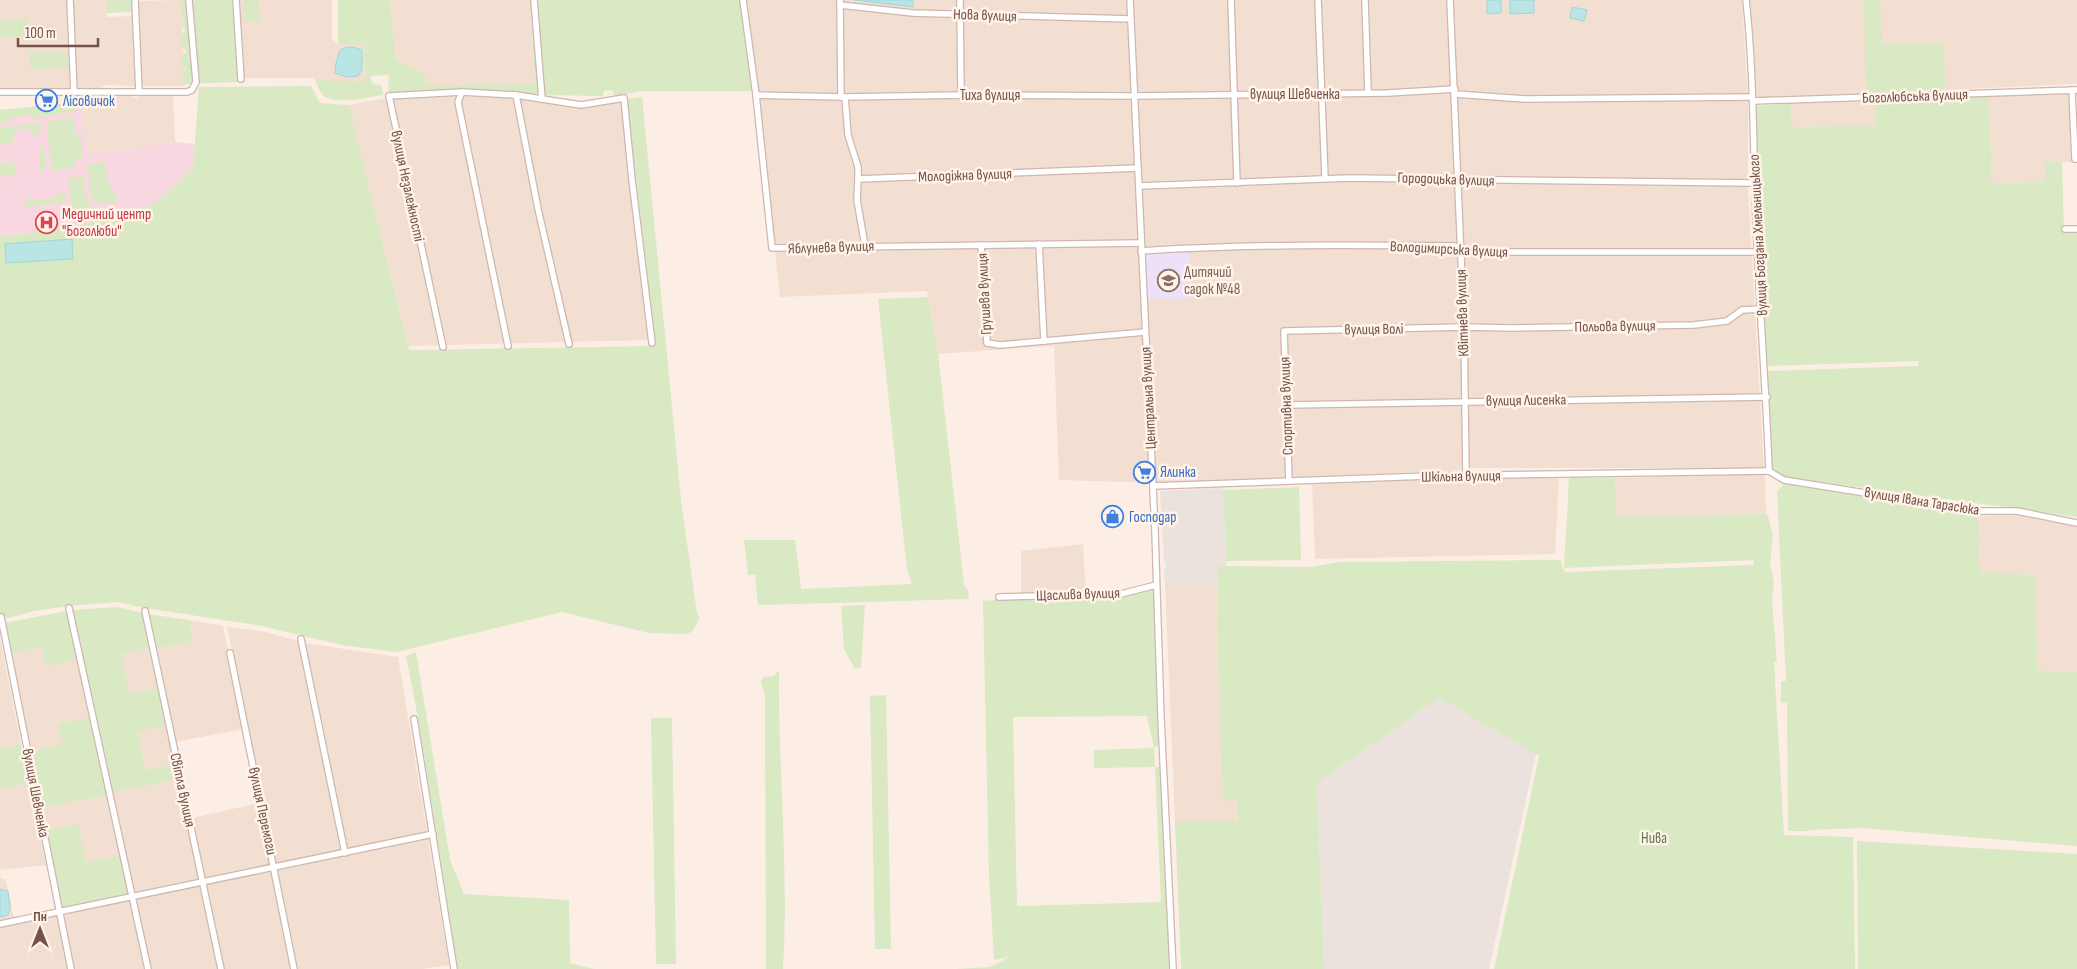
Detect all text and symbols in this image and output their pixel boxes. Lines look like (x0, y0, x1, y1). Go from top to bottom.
street label: Нова вулиця (953, 5, 1017, 26)
scale bar (18, 15, 98, 47)
text: 100 m (25, 24, 56, 43)
street label: вулиця Шевченка (1250, 85, 1340, 104)
street label: Боголюбська вулиця (1862, 85, 1968, 108)
street label: Тиха вулиця (960, 86, 1020, 105)
supermarket icon: Лісовичок (35, 89, 59, 113)
place label: Лісовичок (62, 92, 115, 111)
street label: вулиця Незалежності (386, 129, 429, 244)
street label: вулиця Богдана Хмельницького (1745, 154, 1772, 316)
street label: Молодіжна вулиця (918, 164, 1012, 187)
street label: Городоцька вулиця (1397, 168, 1495, 191)
place label: Медичний центр "Боголюби" (62, 205, 151, 241)
hospital icon: Медичний центр "Боголюби" (34, 211, 58, 235)
street label: Яблунева вулиця (788, 236, 875, 258)
street label: Володимирська вулиця (1390, 237, 1509, 262)
street label: Грушева вулиця (973, 253, 996, 335)
place label: Дитячий садок №48 (1184, 263, 1240, 299)
school or university icon: Дитячий садок №48 (1156, 269, 1180, 293)
street label: Квітнева вулиця (1451, 269, 1474, 357)
street label: Польова вулиця (1574, 316, 1656, 337)
street label: вулиця Волі (1344, 319, 1404, 340)
street label: Центральна вулиця (1136, 346, 1161, 450)
street label: Спортивна вулиця (1275, 356, 1298, 455)
street label: вулиця Лисенка (1486, 390, 1566, 411)
supermarket icon: Ялинка (1132, 460, 1156, 484)
place label: Ялинка (1160, 463, 1196, 482)
street label: Шкільна вулиця (1421, 466, 1501, 487)
street label: вулиця Івана Тарасюка (1863, 483, 1981, 520)
shop icon: Господар (1101, 505, 1125, 529)
place label: Господар (1129, 508, 1176, 527)
street label: Щаслива вулиця (1036, 584, 1120, 605)
street label: вулиця Шевченка (18, 747, 53, 839)
street label: Світла вулиця (165, 751, 200, 829)
street label: вулиця Перемоги (244, 765, 281, 857)
park label: Нива (1641, 829, 1667, 848)
north arrow (15, 904, 65, 954)
text: Пн (33, 908, 47, 925)

